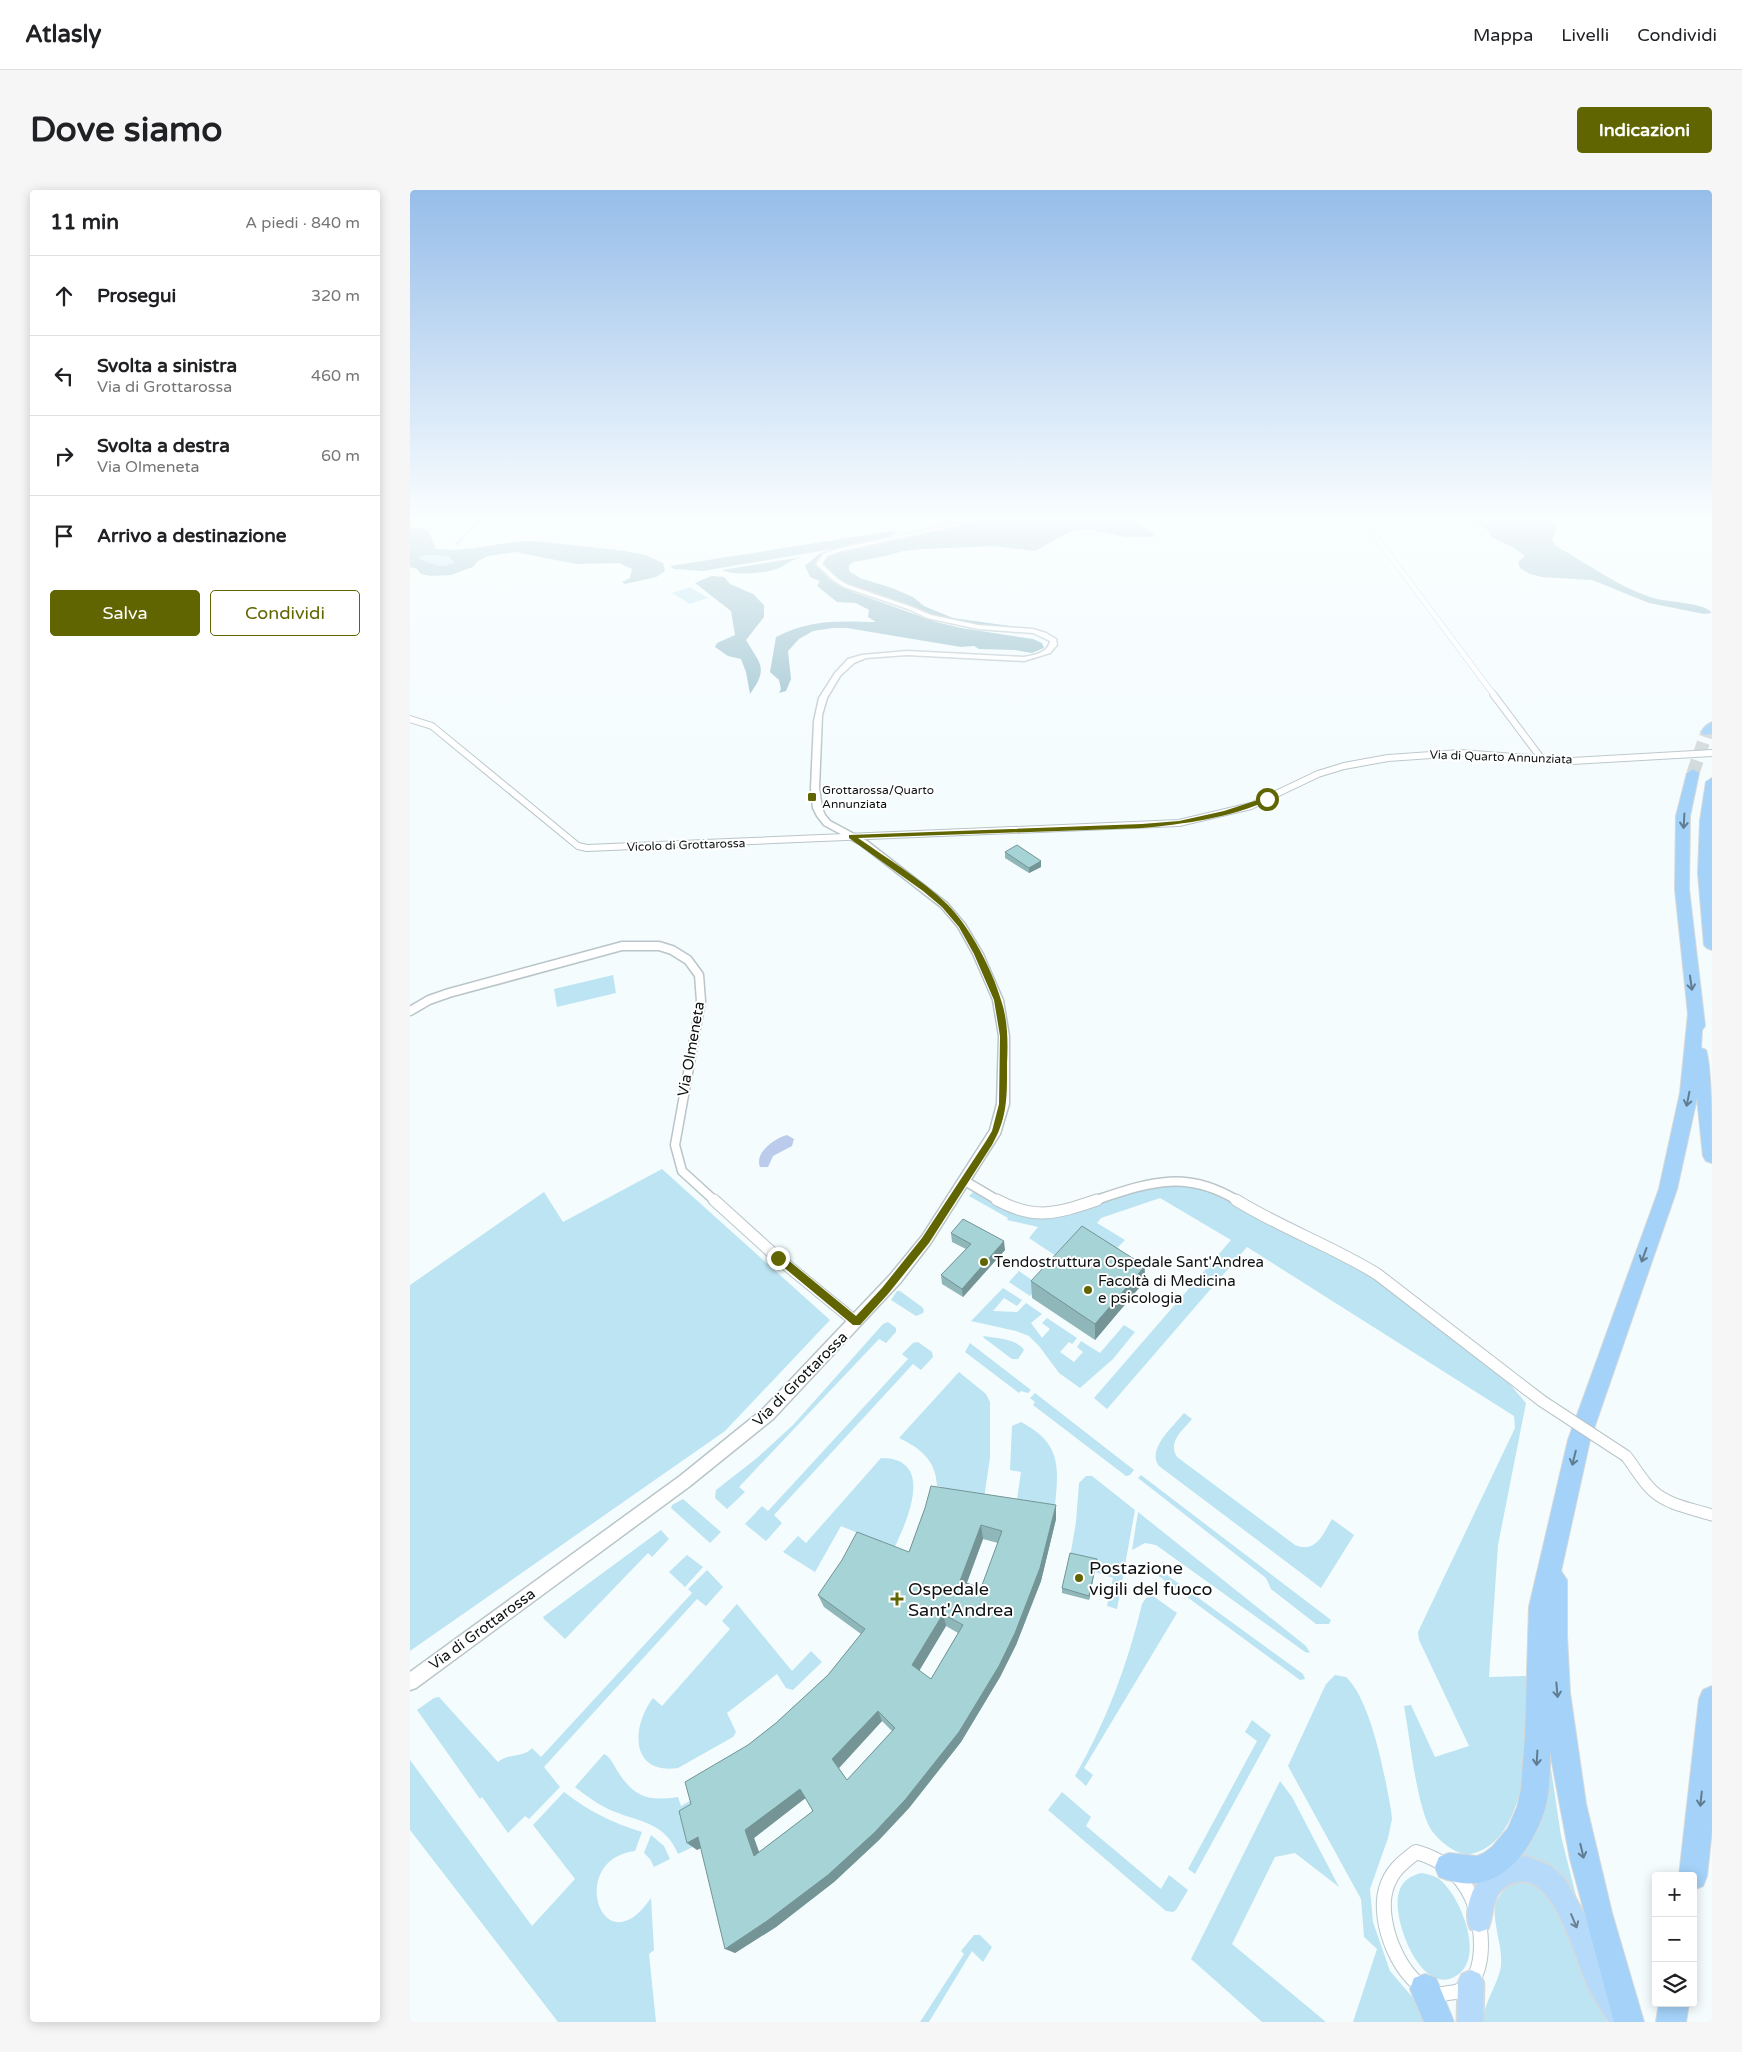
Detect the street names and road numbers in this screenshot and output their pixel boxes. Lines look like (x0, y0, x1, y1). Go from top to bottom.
street label: Via di Quarto Annunziata (1429, 748, 1573, 766)
street label: Vicolo di Grottarossa (627, 836, 745, 854)
street label: Via Olmeneta (674, 1000, 708, 1098)
street label: Via di Grottarossa (749, 1328, 851, 1430)
street label: Via di Grottarossa (425, 1584, 539, 1674)

